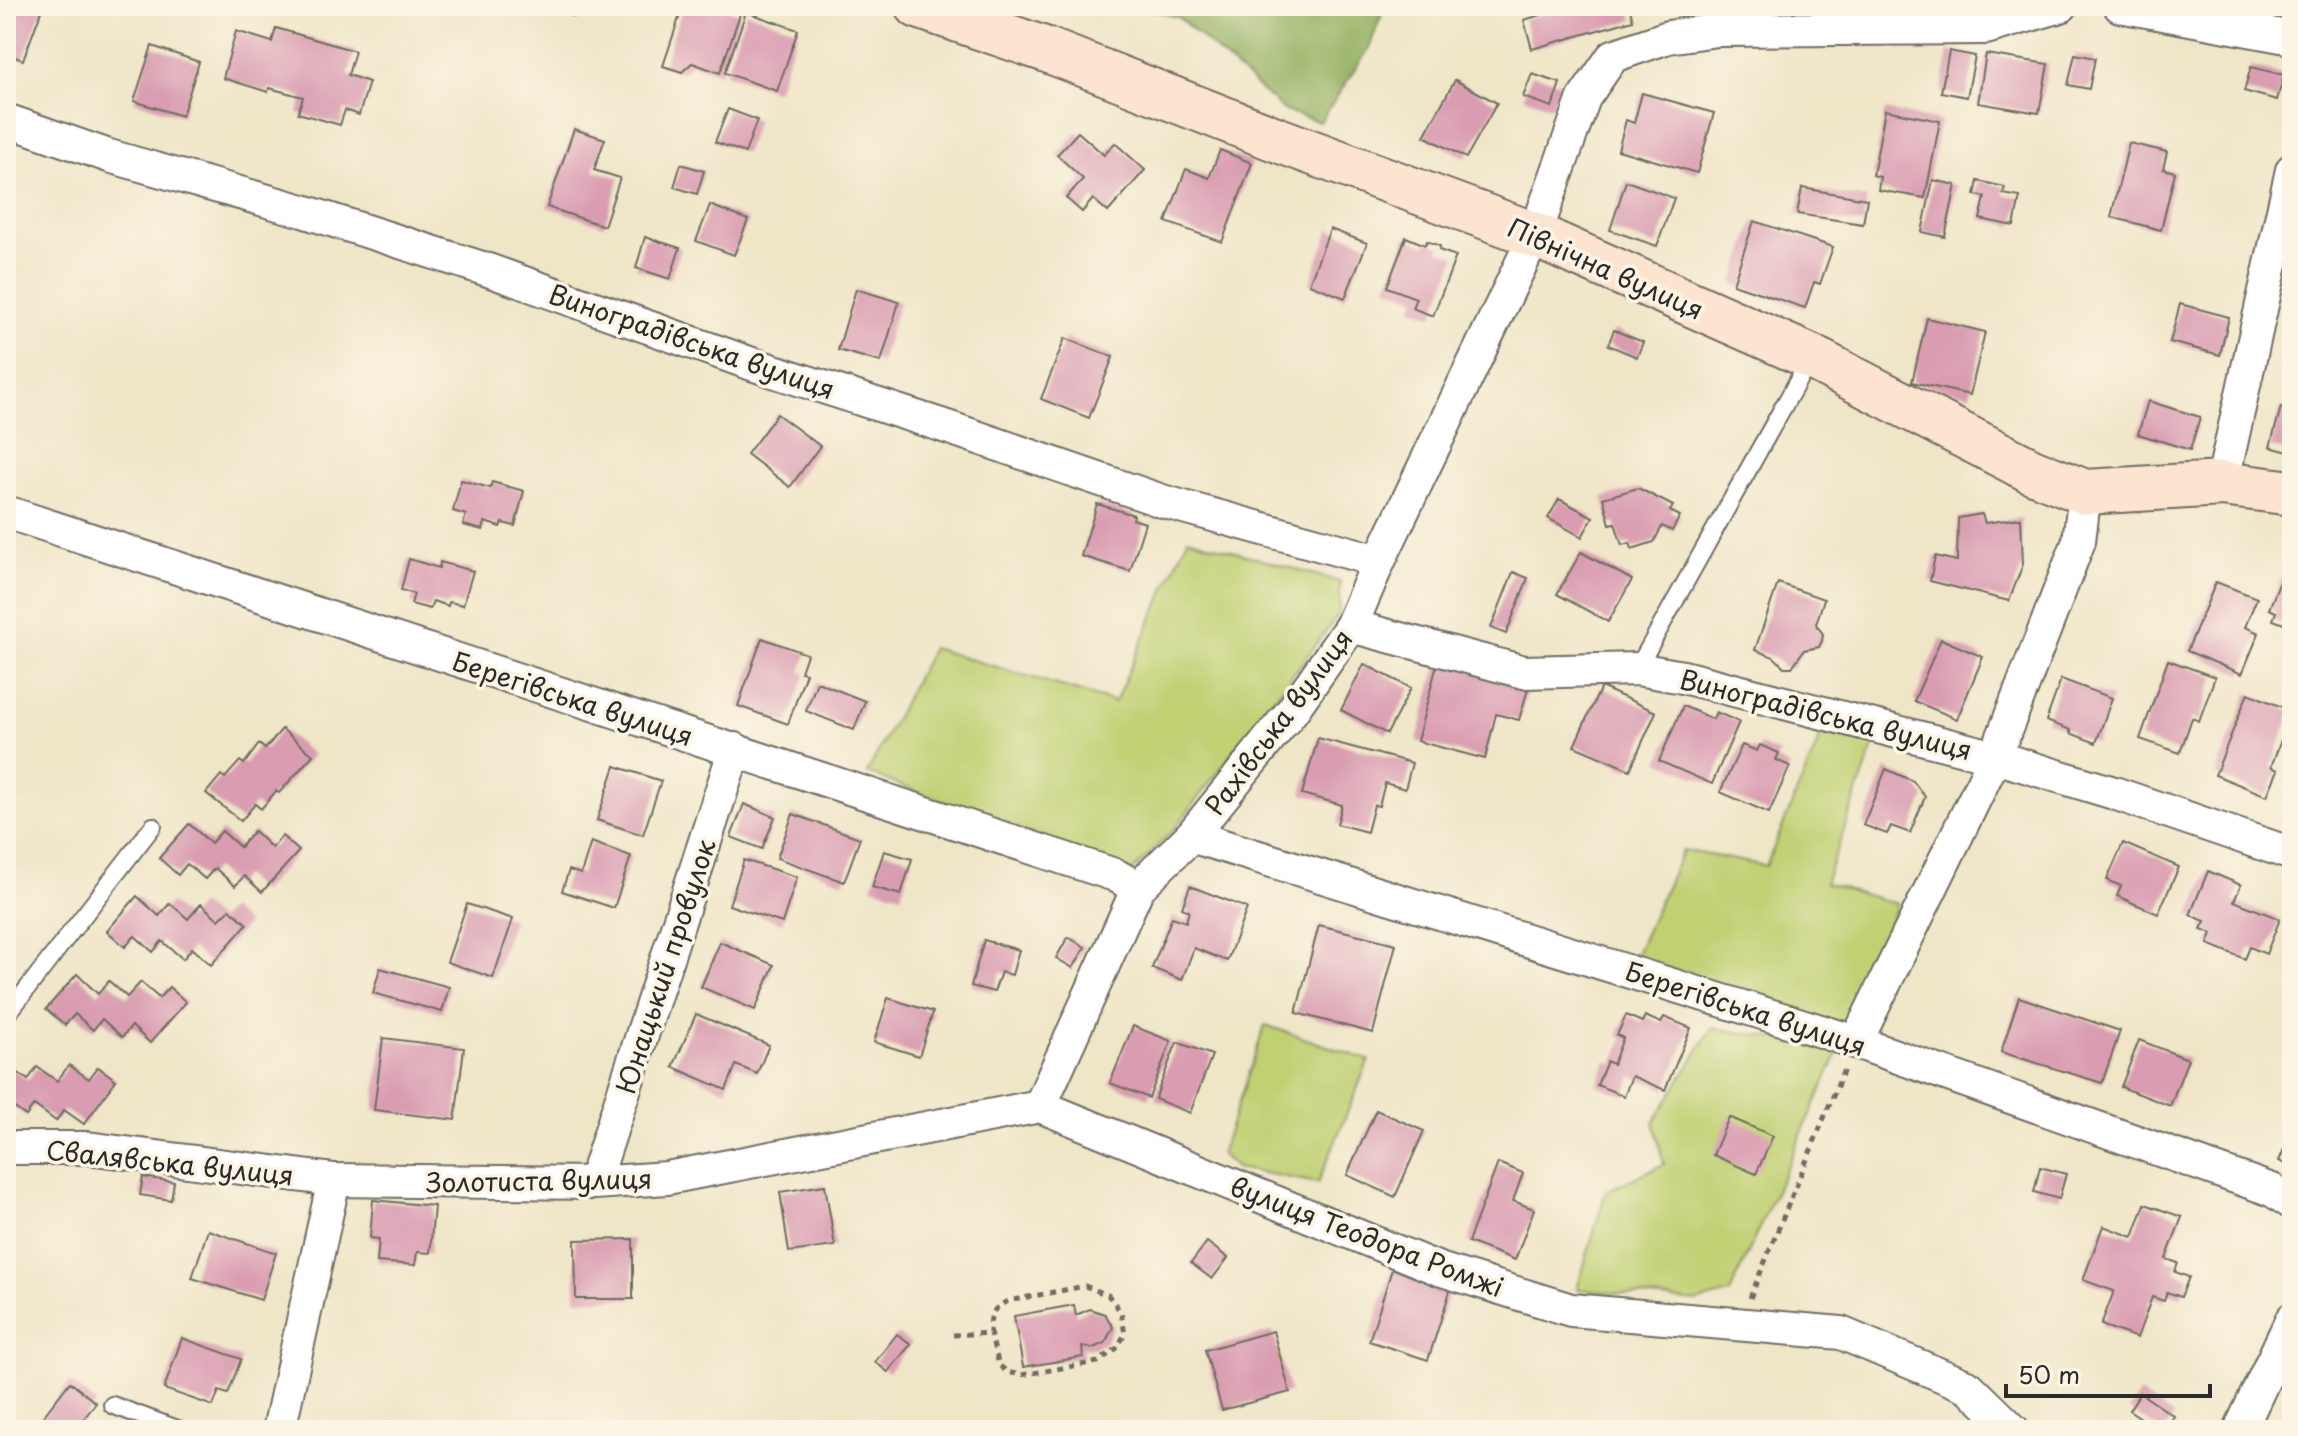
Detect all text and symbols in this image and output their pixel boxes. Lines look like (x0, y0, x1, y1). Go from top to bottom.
street label: Північна вулиця (1502, 207, 1710, 329)
street label: Виноградівська вулиця (544, 274, 840, 408)
street label: Рахівська вулиця (1195, 620, 1361, 824)
street label: Берегівська вулиця (448, 641, 698, 755)
street label: Виноградівська вулиця (1676, 659, 1976, 769)
street label: Юнацький провулок (605, 833, 725, 1098)
street label: Берегівська вулиця (1621, 951, 1871, 1065)
street label: Свалявська вулиця (44, 1130, 296, 1194)
street label: Золотиста вулиця (426, 1159, 652, 1201)
street label: вулиця Теодора Ромжі (1225, 1166, 1509, 1306)
scale bar (2006, 1348, 2210, 1398)
text: 50 m (2018, 1356, 2080, 1392)

